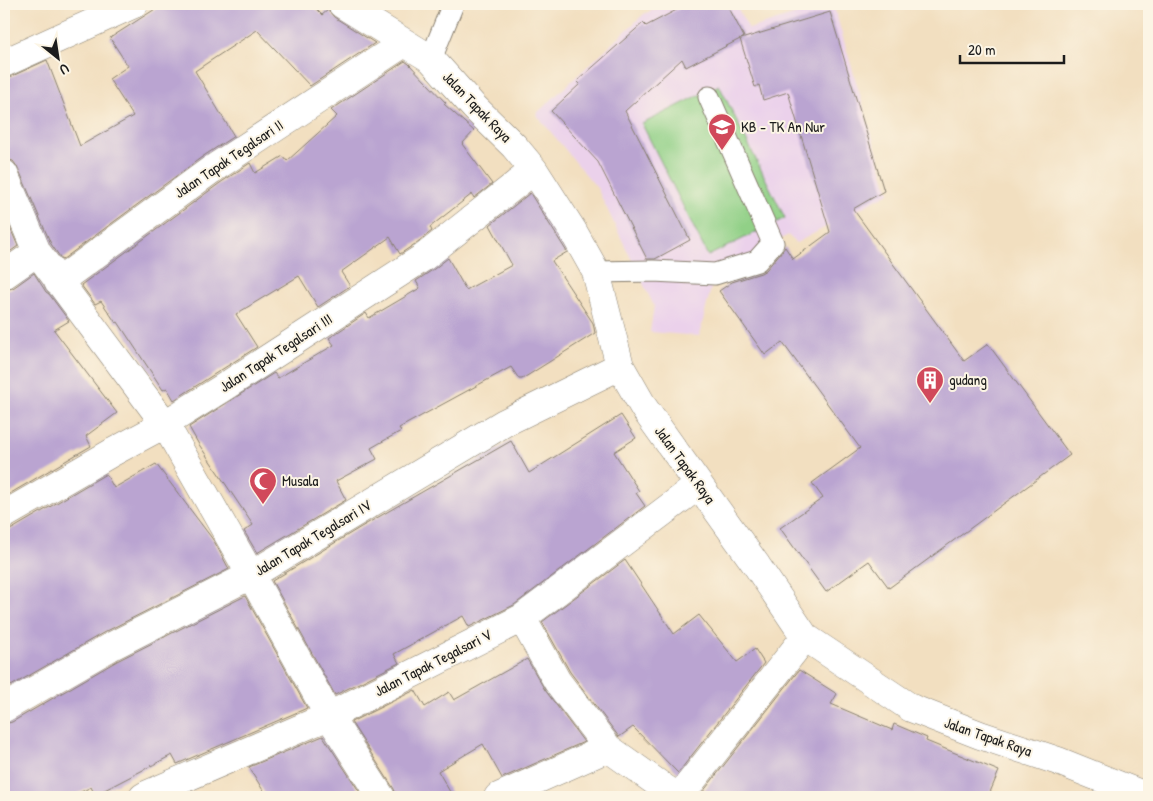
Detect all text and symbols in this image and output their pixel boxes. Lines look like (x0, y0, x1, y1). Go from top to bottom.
north arrow (32, 32, 82, 82)
scale bar (960, 32, 1064, 64)
text: 20 m (968, 39, 995, 60)
text: U (56, 60, 73, 80)
street label: Jalan Tapak Raya (438, 67, 517, 147)
school or university icon: KB - TK An Nur (707, 112, 737, 151)
street label: Jalan Tapak Tegalsari II (170, 114, 287, 203)
place label: KB - TK An Nur (741, 116, 825, 137)
street label: Jalan Tapak Tegalsari III (215, 308, 336, 397)
building icon: gudang (915, 365, 945, 404)
place label: gudang (949, 369, 987, 390)
street label: Jalan Tapak Raya (650, 422, 721, 508)
mosque icon: Musala (248, 466, 278, 505)
place label: Musala (282, 470, 319, 491)
street label: Jalan Tapak Tegalsari IV (251, 494, 375, 581)
street label: Jalan Tapak Tegalsari V (371, 624, 495, 701)
street label: Jalan Tapak Raya (942, 712, 1035, 761)

